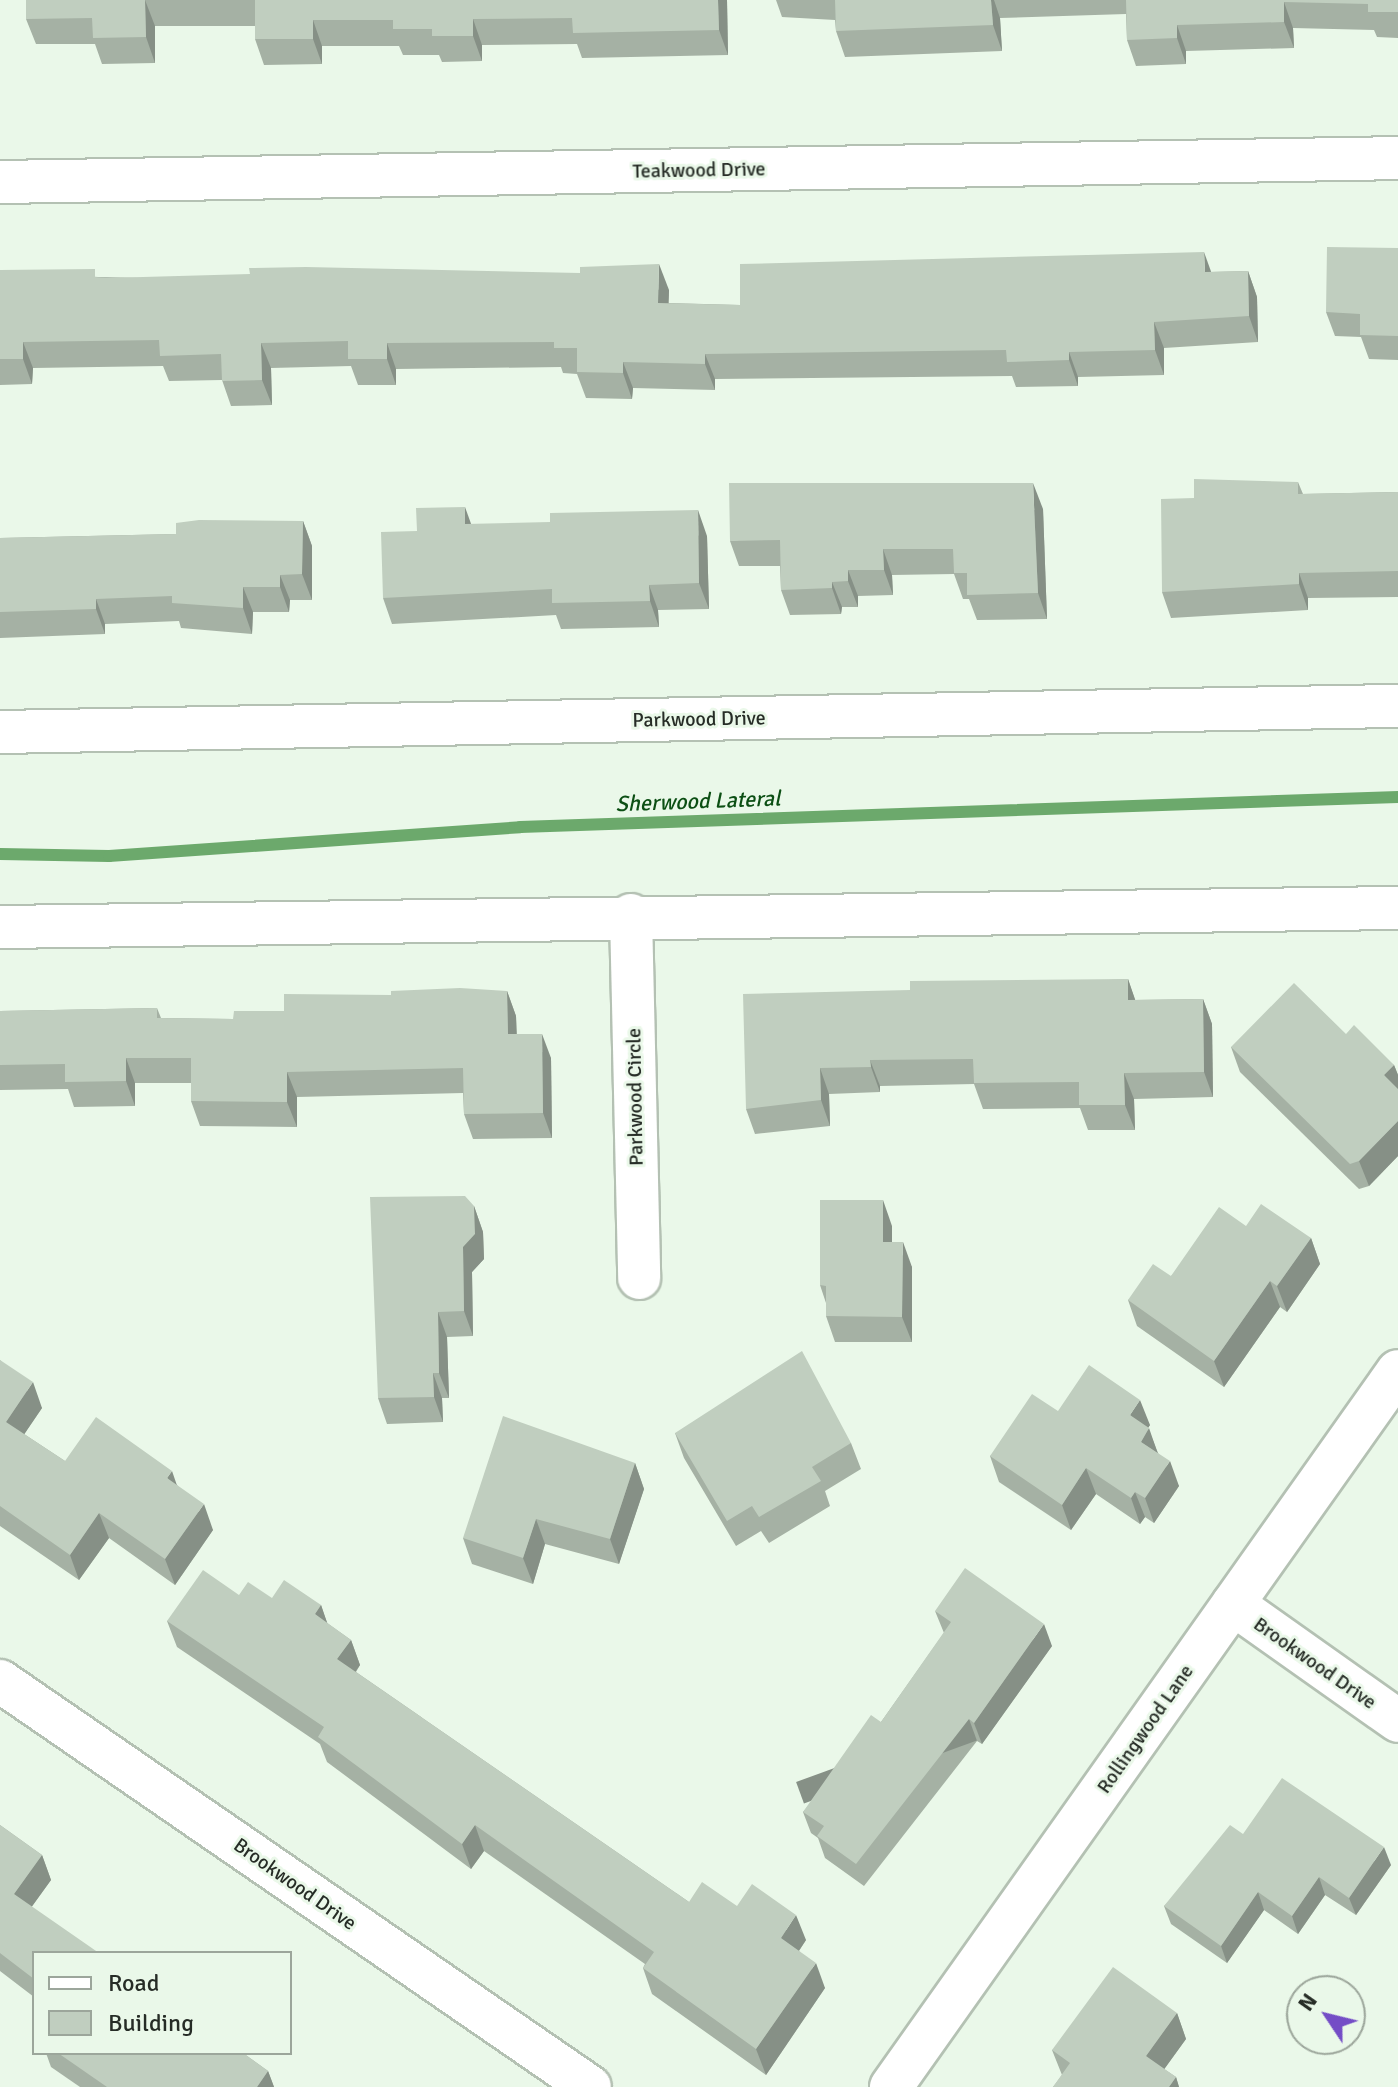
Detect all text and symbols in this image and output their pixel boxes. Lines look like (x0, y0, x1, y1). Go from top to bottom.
street label: Teakwood Drive (632, 157, 766, 183)
street label: Parkwood Drive (632, 706, 766, 732)
water label: Sherwood Lateral (615, 785, 781, 817)
street label: Parkwood Circle (622, 1028, 648, 1166)
street label: Brookwood Drive (1249, 1612, 1381, 1714)
street label: Rollingwood Lane (1092, 1660, 1198, 1798)
street label: Brookwood Drive (229, 1833, 361, 1935)
legend (32, 1951, 292, 2055)
text: Road (108, 1968, 159, 1998)
north arrow (1286, 1975, 1366, 2055)
text: N (1292, 1988, 1323, 2016)
text: Building (108, 2008, 194, 2038)

